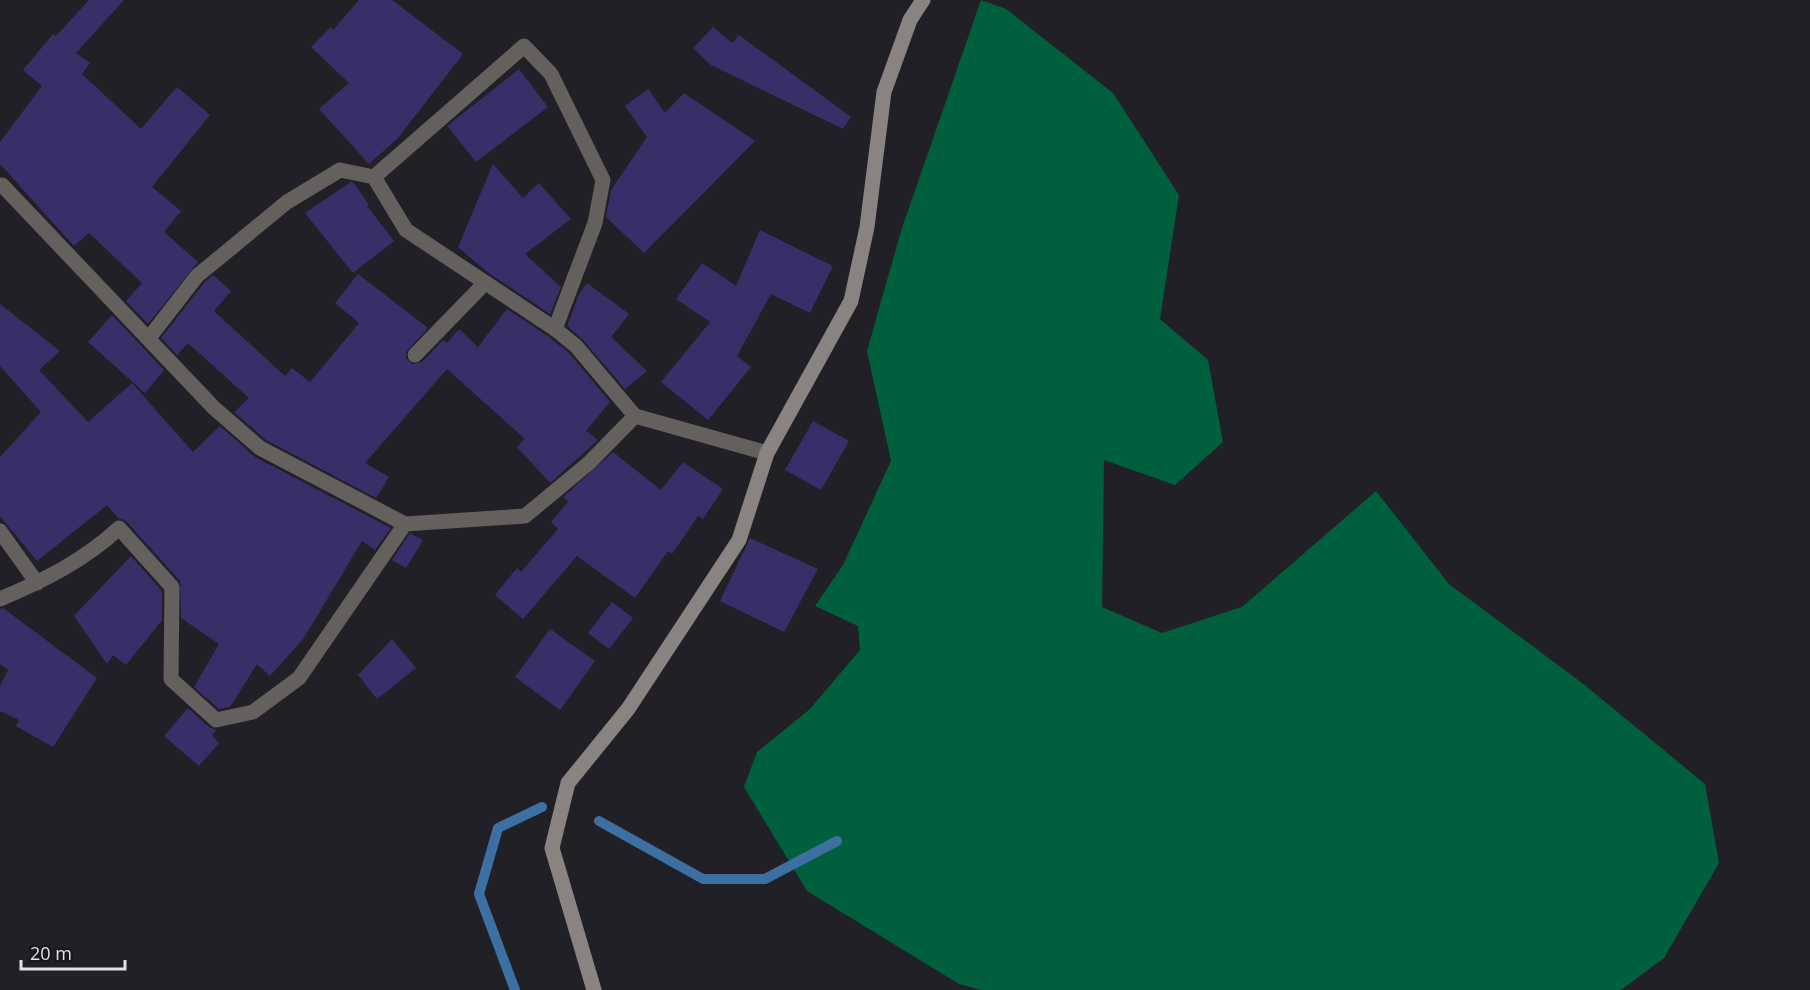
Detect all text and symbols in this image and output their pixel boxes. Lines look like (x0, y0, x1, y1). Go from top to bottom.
scale bar (21, 933, 124, 971)
text: 20 m (30, 941, 72, 965)

